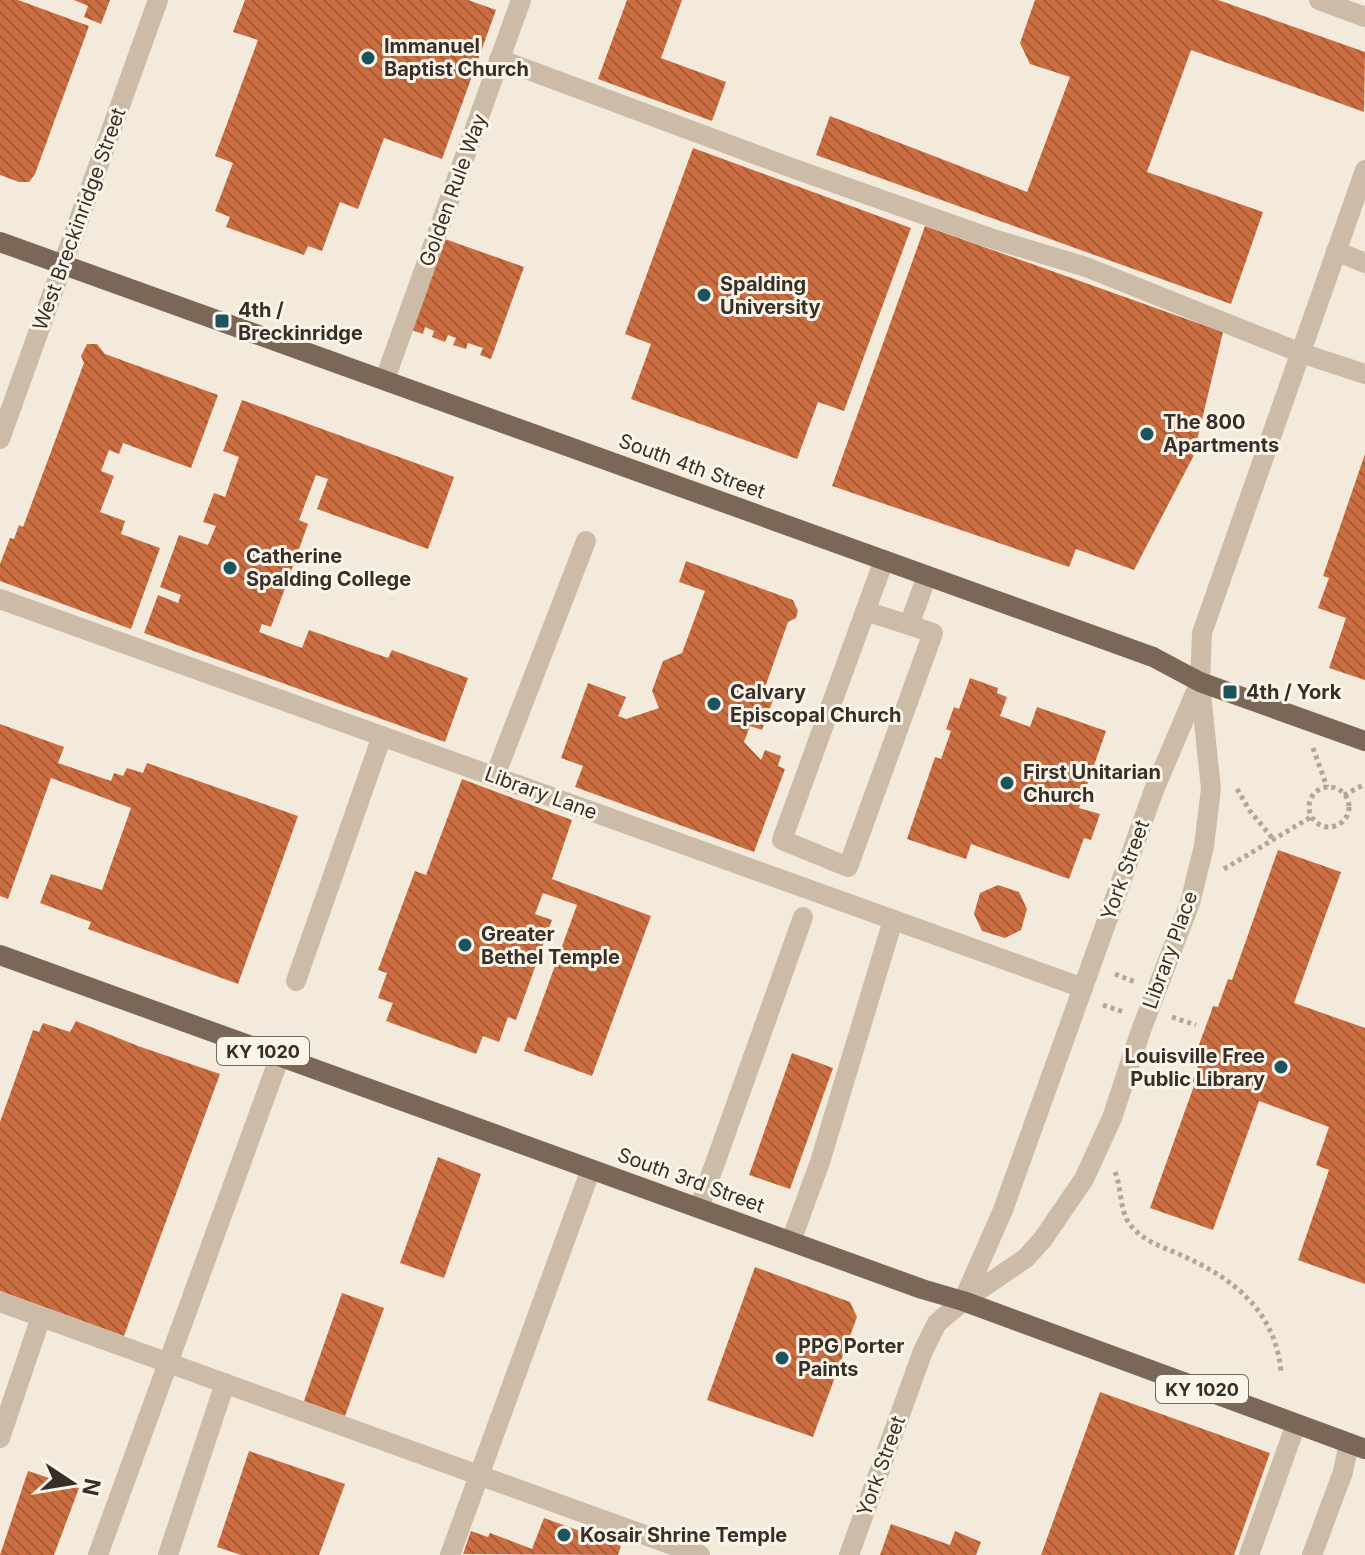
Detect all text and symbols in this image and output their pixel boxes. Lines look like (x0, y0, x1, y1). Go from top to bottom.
place label: Immanuel Baptist Church (384, 34, 529, 81)
marker: Immanuel Baptist Church (359, 49, 377, 67)
street label: West Breckinridge Street (28, 104, 131, 334)
street label: Golden Rule Way (414, 110, 492, 270)
place label: Spalding University (720, 272, 821, 319)
marker: Spalding University (695, 286, 713, 304)
place label: 4th / Breckinridge (238, 298, 363, 345)
marker: 4th / Breckinridge (213, 312, 231, 330)
place label: The 800 Apartments (1163, 410, 1279, 457)
marker: The 800 Apartments (1138, 425, 1156, 443)
street label: South 4th Street (616, 428, 769, 504)
place label: Catherine Spalding College (246, 544, 411, 591)
marker: Catherine Spalding College (221, 559, 239, 577)
place label: Calvary Episcopal Church (730, 680, 902, 727)
place label: 4th / York (1246, 680, 1342, 704)
marker: 4th / York (1221, 683, 1239, 701)
marker: Calvary Episcopal Church (705, 695, 723, 713)
place label: First Unitarian Church (1023, 760, 1161, 807)
street label: Library Lane (482, 762, 600, 824)
marker: First Unitarian Church (998, 774, 1016, 792)
street label: York Street (1096, 816, 1154, 923)
street label: Library Place (1138, 888, 1202, 1012)
place label: Greater Bethel Temple (481, 922, 620, 969)
marker: Greater Bethel Temple (456, 936, 474, 954)
road number: KY 1020 (217, 1037, 309, 1065)
place label: Louisville Free Public Library (1125, 1044, 1265, 1091)
marker: Louisville Free Public Library (1272, 1058, 1290, 1076)
street label: South 3rd Street (614, 1142, 768, 1218)
place label: PPG Porter Paints (798, 1334, 904, 1381)
marker: PPG Porter Paints (773, 1349, 791, 1367)
road number: KY 1020 (1156, 1375, 1248, 1403)
street label: York Street (852, 1412, 910, 1519)
north arrow (32, 1443, 112, 1523)
text: N (77, 1476, 106, 1498)
place label: Kosair Shrine Temple (580, 1523, 787, 1547)
marker: Kosair Shrine Temple (555, 1526, 573, 1544)

